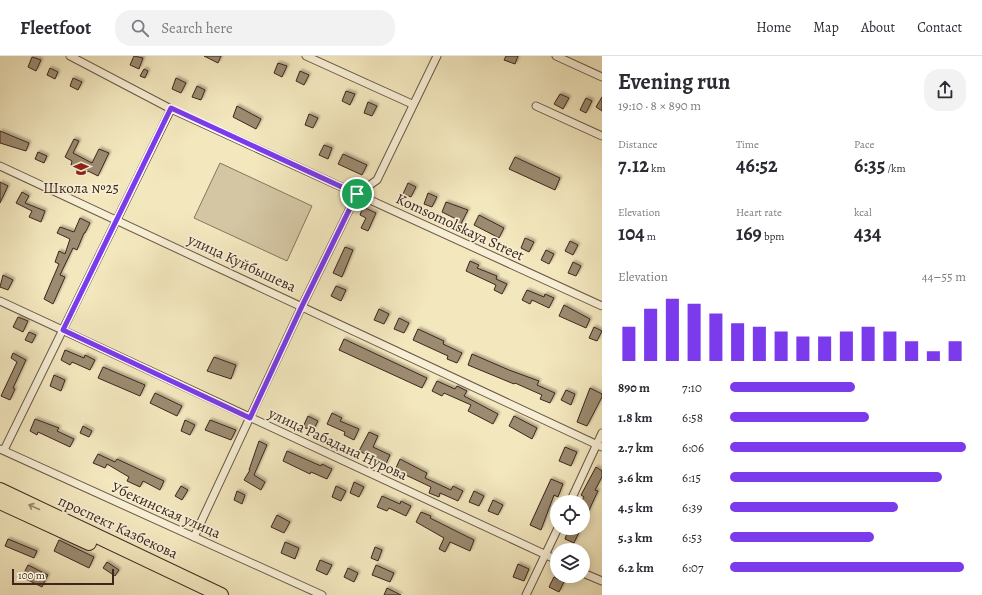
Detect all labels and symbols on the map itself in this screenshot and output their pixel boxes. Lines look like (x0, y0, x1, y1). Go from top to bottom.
school or university icon: Школа №25 (72, 160, 90, 178)
pin (340, 177, 374, 211)
place label: Школа №25 (43, 178, 119, 198)
street label: Komsomolskaya Street (393, 189, 527, 266)
street label: улица Куйбышева (184, 229, 299, 297)
street label: улица Рабадана Нурова (264, 403, 411, 485)
street label: Убекинская улица (108, 477, 224, 543)
street label: проспект Казбекова (55, 490, 181, 564)
one-way arrow (29, 503, 41, 510)
scale bar (12, 567, 114, 586)

